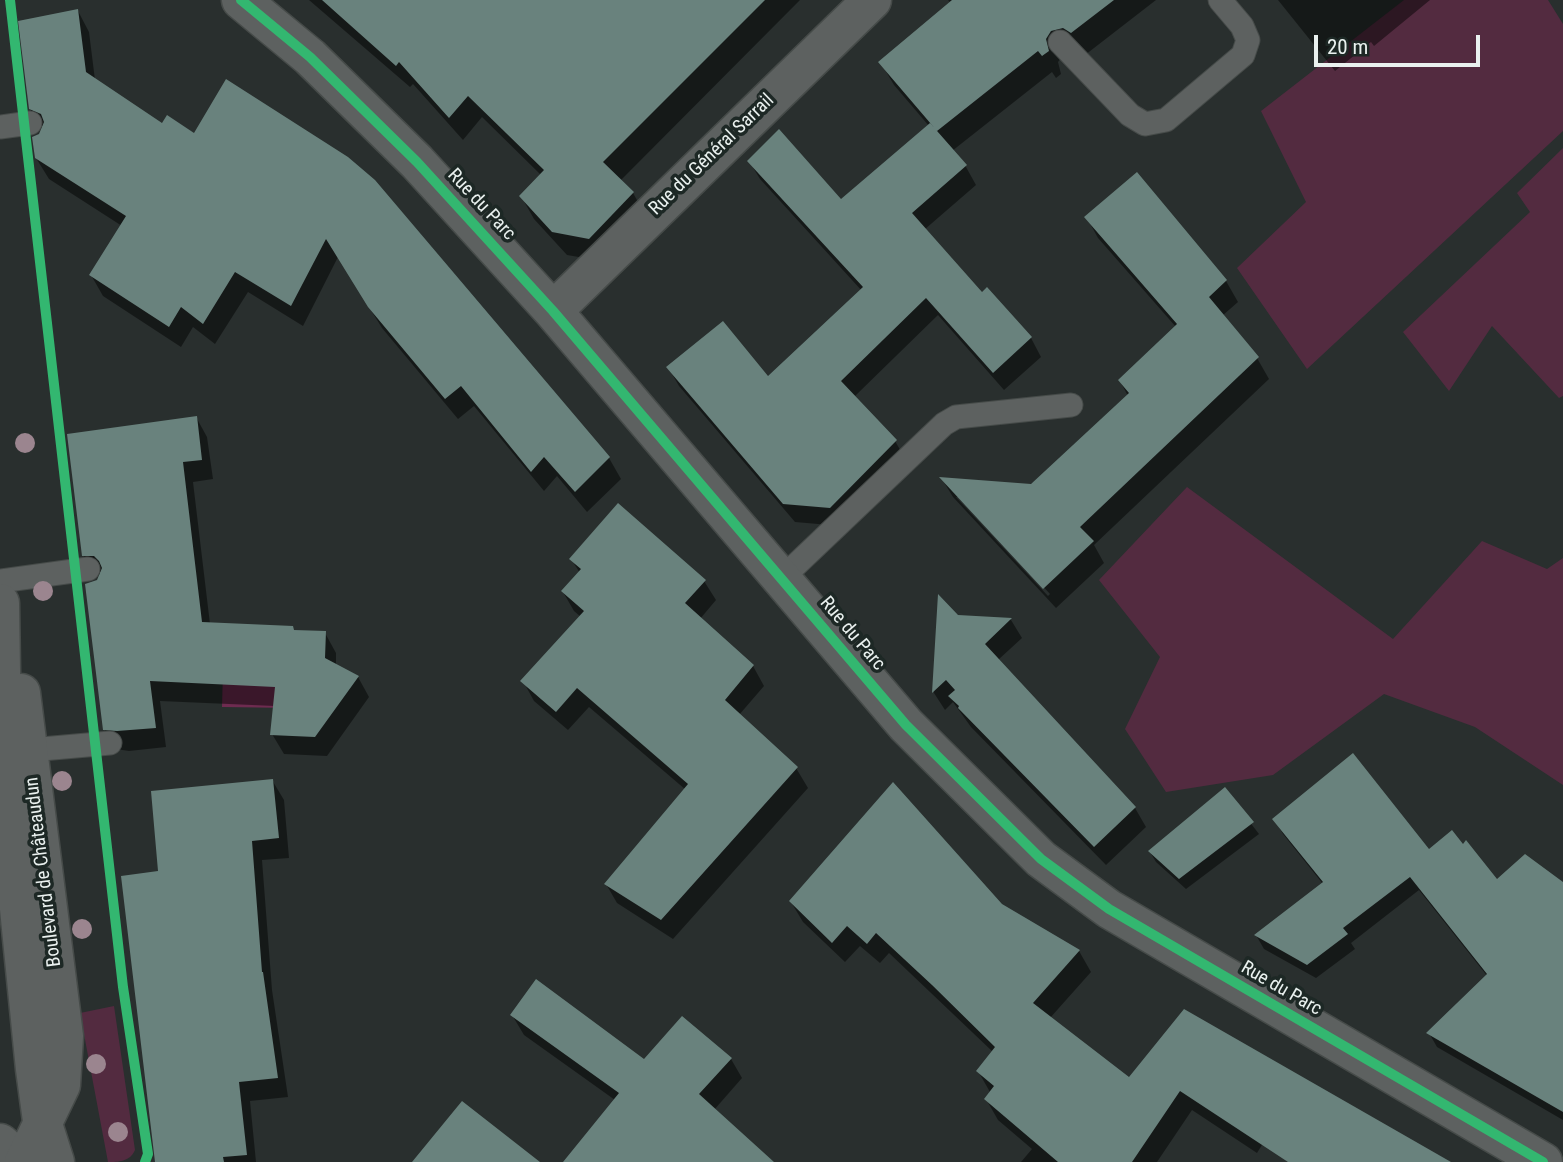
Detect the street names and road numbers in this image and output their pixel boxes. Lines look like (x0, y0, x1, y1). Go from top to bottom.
street label: Rue du Général Sarrail (645, 90, 779, 220)
street label: Rue du Parc (442, 165, 520, 245)
street label: Rue du Parc (815, 592, 889, 676)
street label: Boulevard de Châteaudun (21, 776, 67, 968)
street label: Rue du Parc (1237, 957, 1325, 1021)

